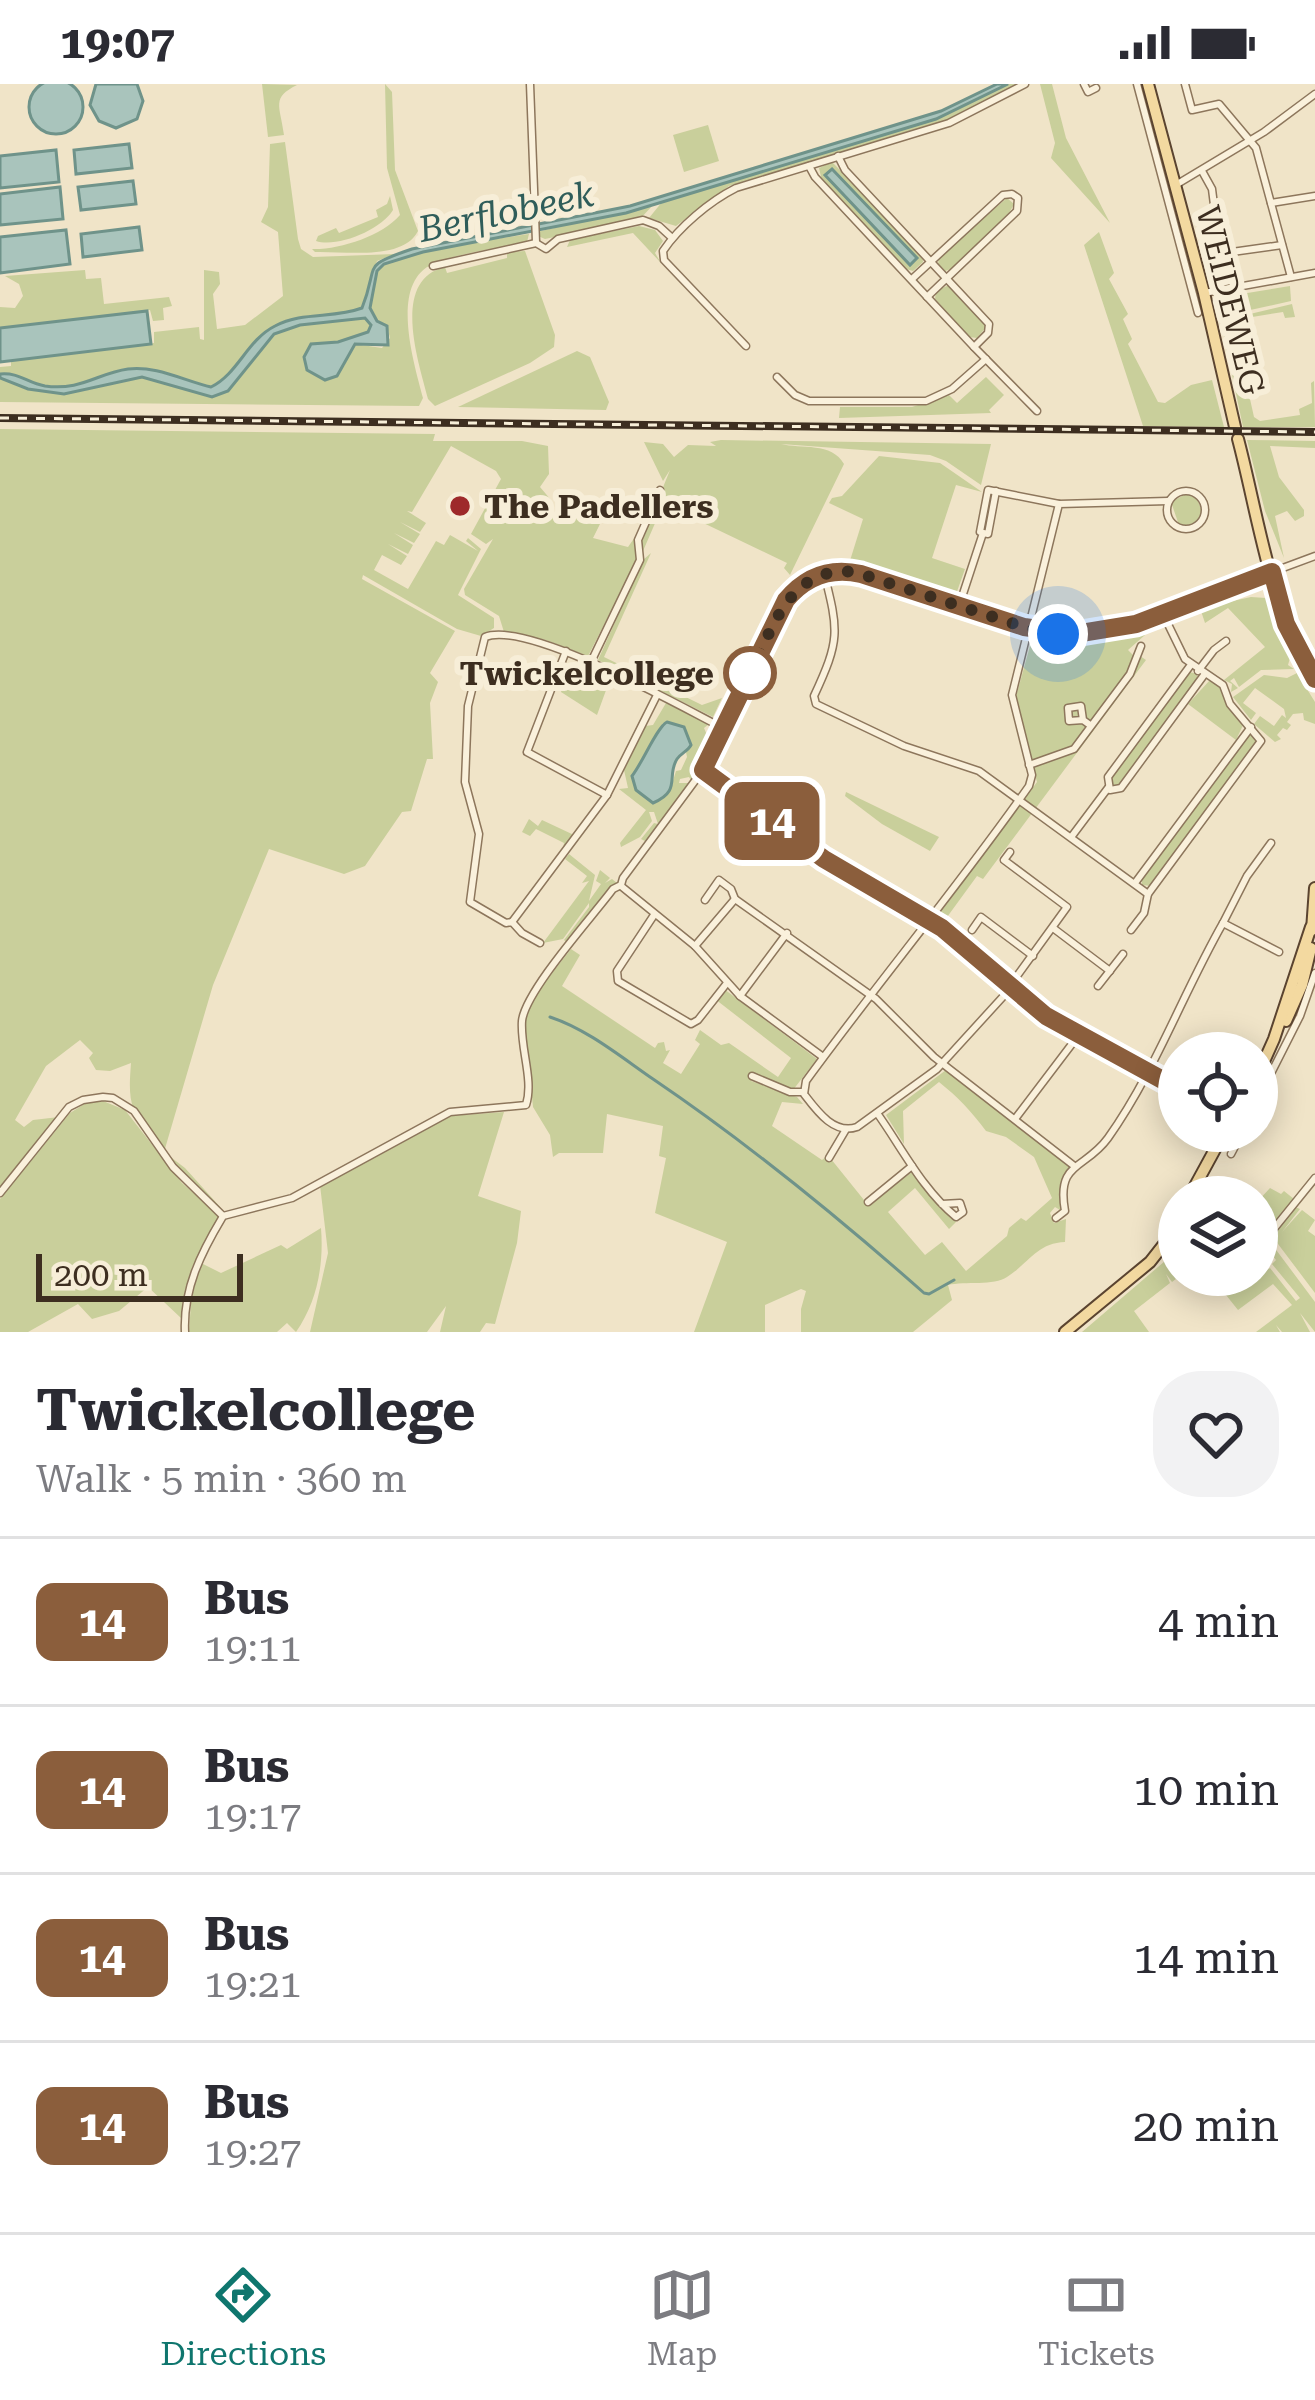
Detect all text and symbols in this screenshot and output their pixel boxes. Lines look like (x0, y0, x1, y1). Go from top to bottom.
text: 19:07 (60, 16, 175, 69)
water label: Berflobeek (414, 173, 598, 251)
street label: WEIDEWEG (1188, 202, 1273, 399)
place label: The Padellers (484, 487, 713, 526)
marker: The Padellers (447, 493, 473, 519)
your location (1028, 604, 1088, 664)
marker: Twickelcollege (725, 648, 775, 698)
place label: Twickelcollege (460, 654, 714, 693)
line badge: 14 (718, 782, 826, 860)
text: 14 (748, 796, 796, 845)
map controls (1158, 1032, 1278, 1296)
button: locate (1158, 1032, 1278, 1152)
button: layers (1158, 1176, 1278, 1296)
scale bar (36, 1248, 243, 1301)
text: 200 m (54, 1255, 148, 1294)
button: heart (1153, 1371, 1279, 1497)
text: Twickelcollege (36, 1377, 475, 1444)
text: Walk · 5 min · 360 m (36, 1456, 407, 1502)
text: Bus (204, 1572, 289, 1625)
text: 4 min (1158, 1595, 1279, 1648)
text: 14 (78, 1597, 126, 1646)
text: 19:11 (204, 1625, 301, 1671)
text: Bus (204, 1740, 289, 1793)
text: 10 min (1133, 1763, 1279, 1816)
text: 14 (78, 1765, 126, 1814)
text: 19:17 (204, 1793, 301, 1839)
text: Bus (204, 1908, 289, 1961)
text: 14 min (1133, 1931, 1279, 1984)
text: 14 (78, 1933, 126, 1982)
text: 19:21 (204, 1961, 301, 2007)
text: Bus (204, 2076, 289, 2129)
text: 20 min (1133, 2099, 1279, 2152)
text: 14 (78, 2101, 126, 2150)
text: 19:27 (204, 2129, 301, 2175)
tab: Directions (160, 2262, 326, 2373)
tab: Map (647, 2262, 717, 2373)
tab: Tickets (1038, 2262, 1155, 2373)

